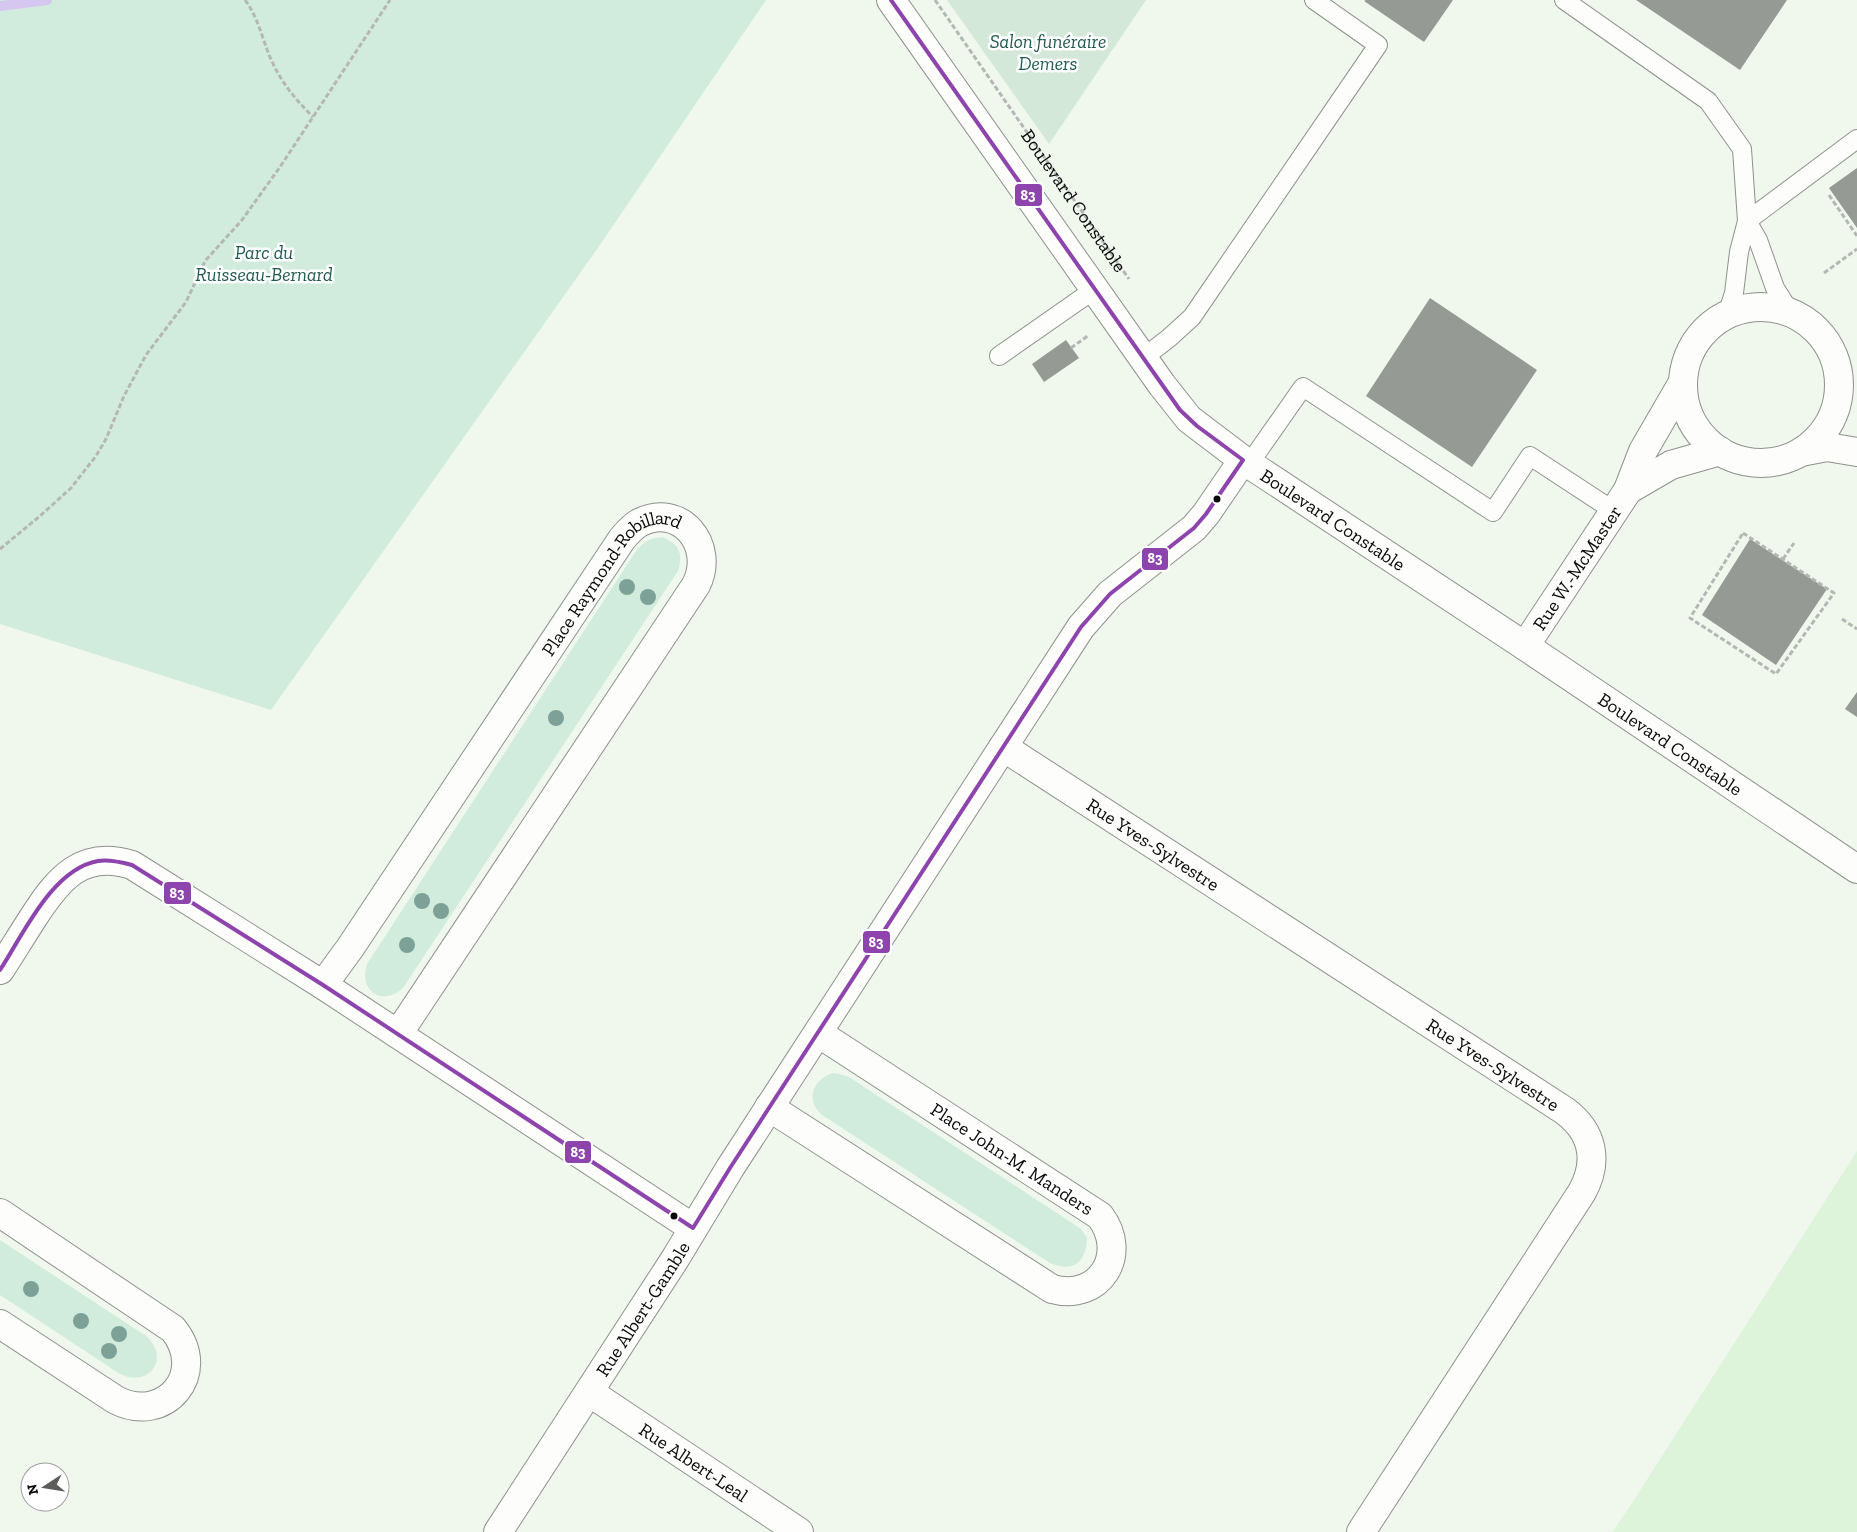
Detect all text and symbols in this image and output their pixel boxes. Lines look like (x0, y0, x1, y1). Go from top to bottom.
park label: Salon funéraire Demers (990, 30, 1106, 75)
street label: Boulevard Constable (1017, 124, 1132, 276)
line badge: 83 (1014, 183, 1043, 207)
text: 83 (1020, 187, 1036, 204)
park label: Parc du Ruisseau-Bernard (195, 241, 333, 286)
street label: Boulevard Constable (1256, 463, 1410, 576)
unlabelled marker (1212, 494, 1222, 504)
street label: Rue W.-McMaster (1527, 501, 1626, 634)
street label: Place Raymond-Robillard (536, 506, 687, 660)
line badge: 83 (1141, 547, 1169, 571)
text: 83 (1147, 550, 1163, 567)
street label: Boulevard Constable (1594, 687, 1747, 800)
street label: Rue Yves-Sylvestre (1082, 793, 1224, 896)
line badge: 83 (163, 881, 192, 905)
text: 83 (169, 885, 185, 902)
line badge: 83 (862, 930, 891, 954)
text: 83 (868, 934, 884, 951)
street label: Rue Yves-Sylvestre (1422, 1013, 1564, 1116)
street label: Place John-M. Manders (926, 1098, 1098, 1220)
line badge: 83 (564, 1140, 592, 1164)
text: 83 (570, 1144, 586, 1161)
unlabelled marker (669, 1211, 679, 1221)
street label: Rue Albert-Gamble (591, 1237, 695, 1381)
street label: Rue Albert-Leal (635, 1417, 753, 1506)
north arrow (20, 1462, 70, 1512)
text: N (23, 1482, 42, 1497)

